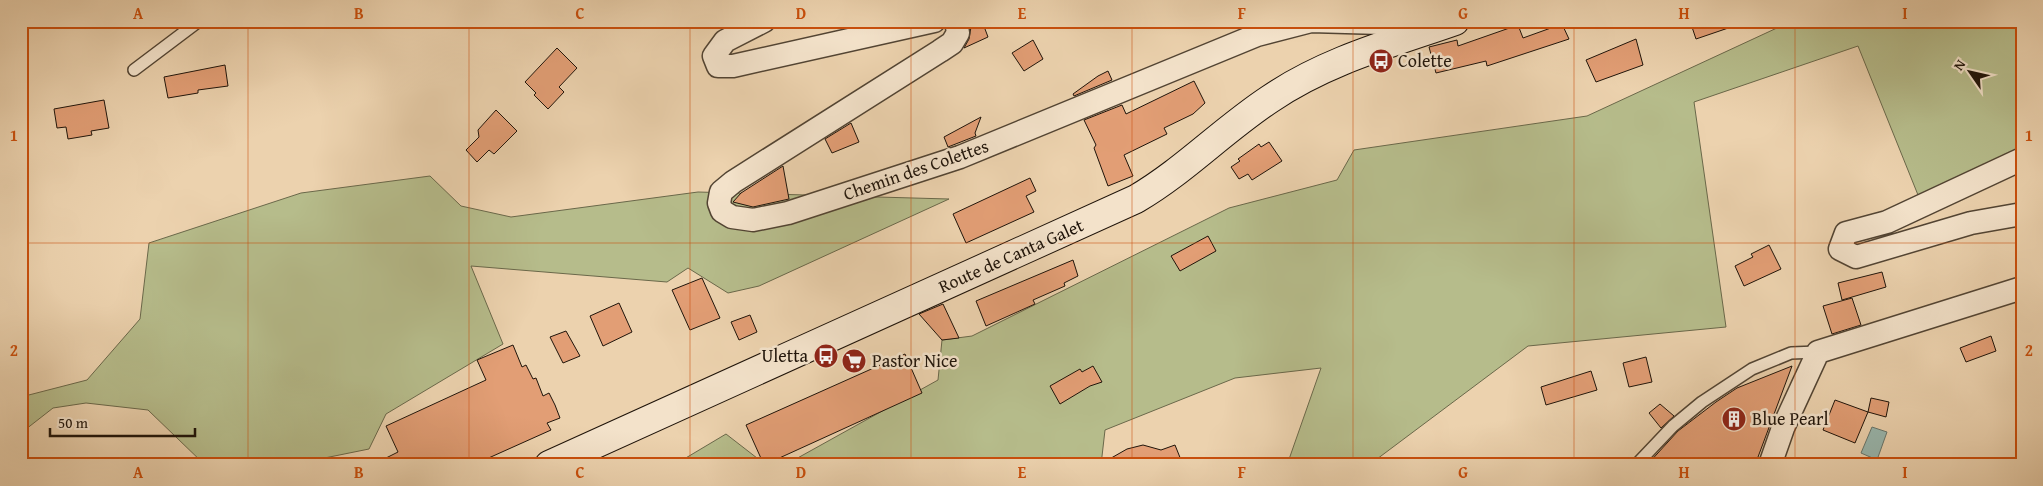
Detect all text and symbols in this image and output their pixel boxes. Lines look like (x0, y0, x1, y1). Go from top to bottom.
text: A (133, 1, 144, 25)
text: B (354, 1, 364, 25)
text: C (575, 1, 585, 25)
text: D (796, 1, 806, 25)
text: E (1018, 1, 1027, 25)
text: F (1238, 1, 1246, 25)
text: G (1458, 1, 1468, 25)
text: H (1678, 1, 1690, 25)
text: I (1902, 1, 1908, 25)
place label: Colette (1398, 47, 1452, 74)
bus stop icon: Colette (1368, 48, 1394, 74)
north arrow (1946, 48, 1996, 98)
text: N (1948, 55, 1970, 74)
text: 1 (10, 123, 18, 147)
text: 1 (2025, 123, 2033, 147)
street label: Chemin des Colettes (840, 132, 992, 207)
street label: Route de Canta Galet (934, 211, 1088, 300)
text: 2 (10, 338, 18, 362)
text: 2 (2025, 338, 2033, 362)
place label: Uletta (761, 342, 808, 369)
bus stop icon: Uletta (813, 343, 839, 369)
place label: Pastor Nice (872, 347, 958, 374)
supermarket icon: Pastor Nice (841, 348, 867, 374)
place label: Blue Pearl (1752, 405, 1829, 432)
scale bar (50, 406, 195, 438)
building icon: Blue Pearl (1721, 406, 1747, 432)
text: 50 m (58, 412, 89, 433)
text: A (133, 460, 144, 484)
text: B (354, 460, 364, 484)
text: C (575, 460, 585, 484)
text: D (796, 460, 806, 484)
text: E (1018, 460, 1027, 484)
text: F (1238, 460, 1246, 484)
text: G (1458, 460, 1468, 484)
text: H (1678, 460, 1690, 484)
text: I (1902, 460, 1908, 484)

